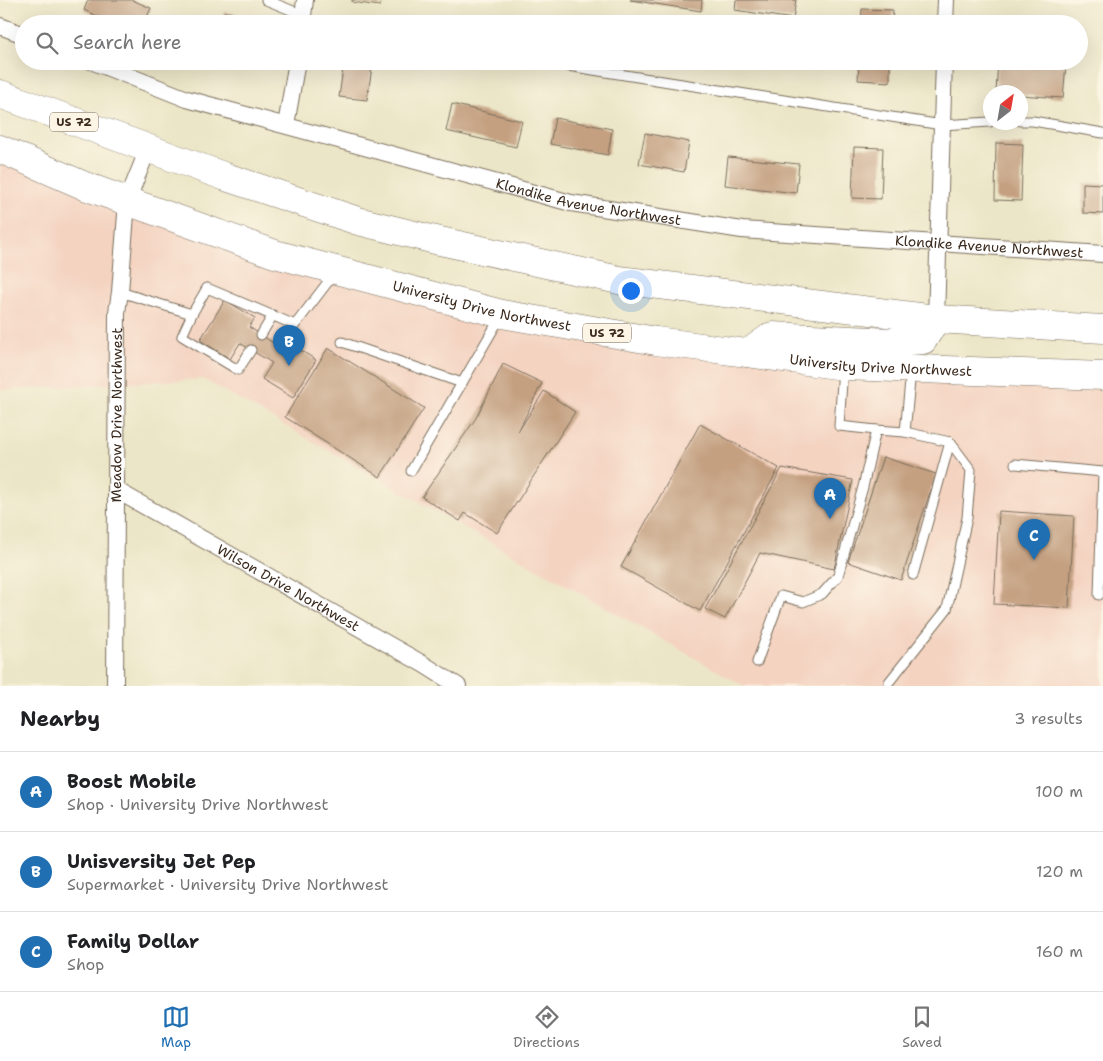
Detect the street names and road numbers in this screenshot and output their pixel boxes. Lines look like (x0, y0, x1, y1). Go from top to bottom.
road number: US 72 (50, 112, 98, 132)
street label: Klondike Avenue Northwest (494, 174, 682, 229)
street label: Klondike Avenue Northwest (894, 231, 1084, 262)
street label: University Drive Northwest (391, 276, 573, 335)
road number: US 72 (583, 323, 631, 342)
street label: Meadow Drive Northwest (107, 328, 126, 502)
street label: University Drive Northwest (789, 350, 972, 380)
street label: Wilson Drive Northwest (214, 540, 363, 635)

